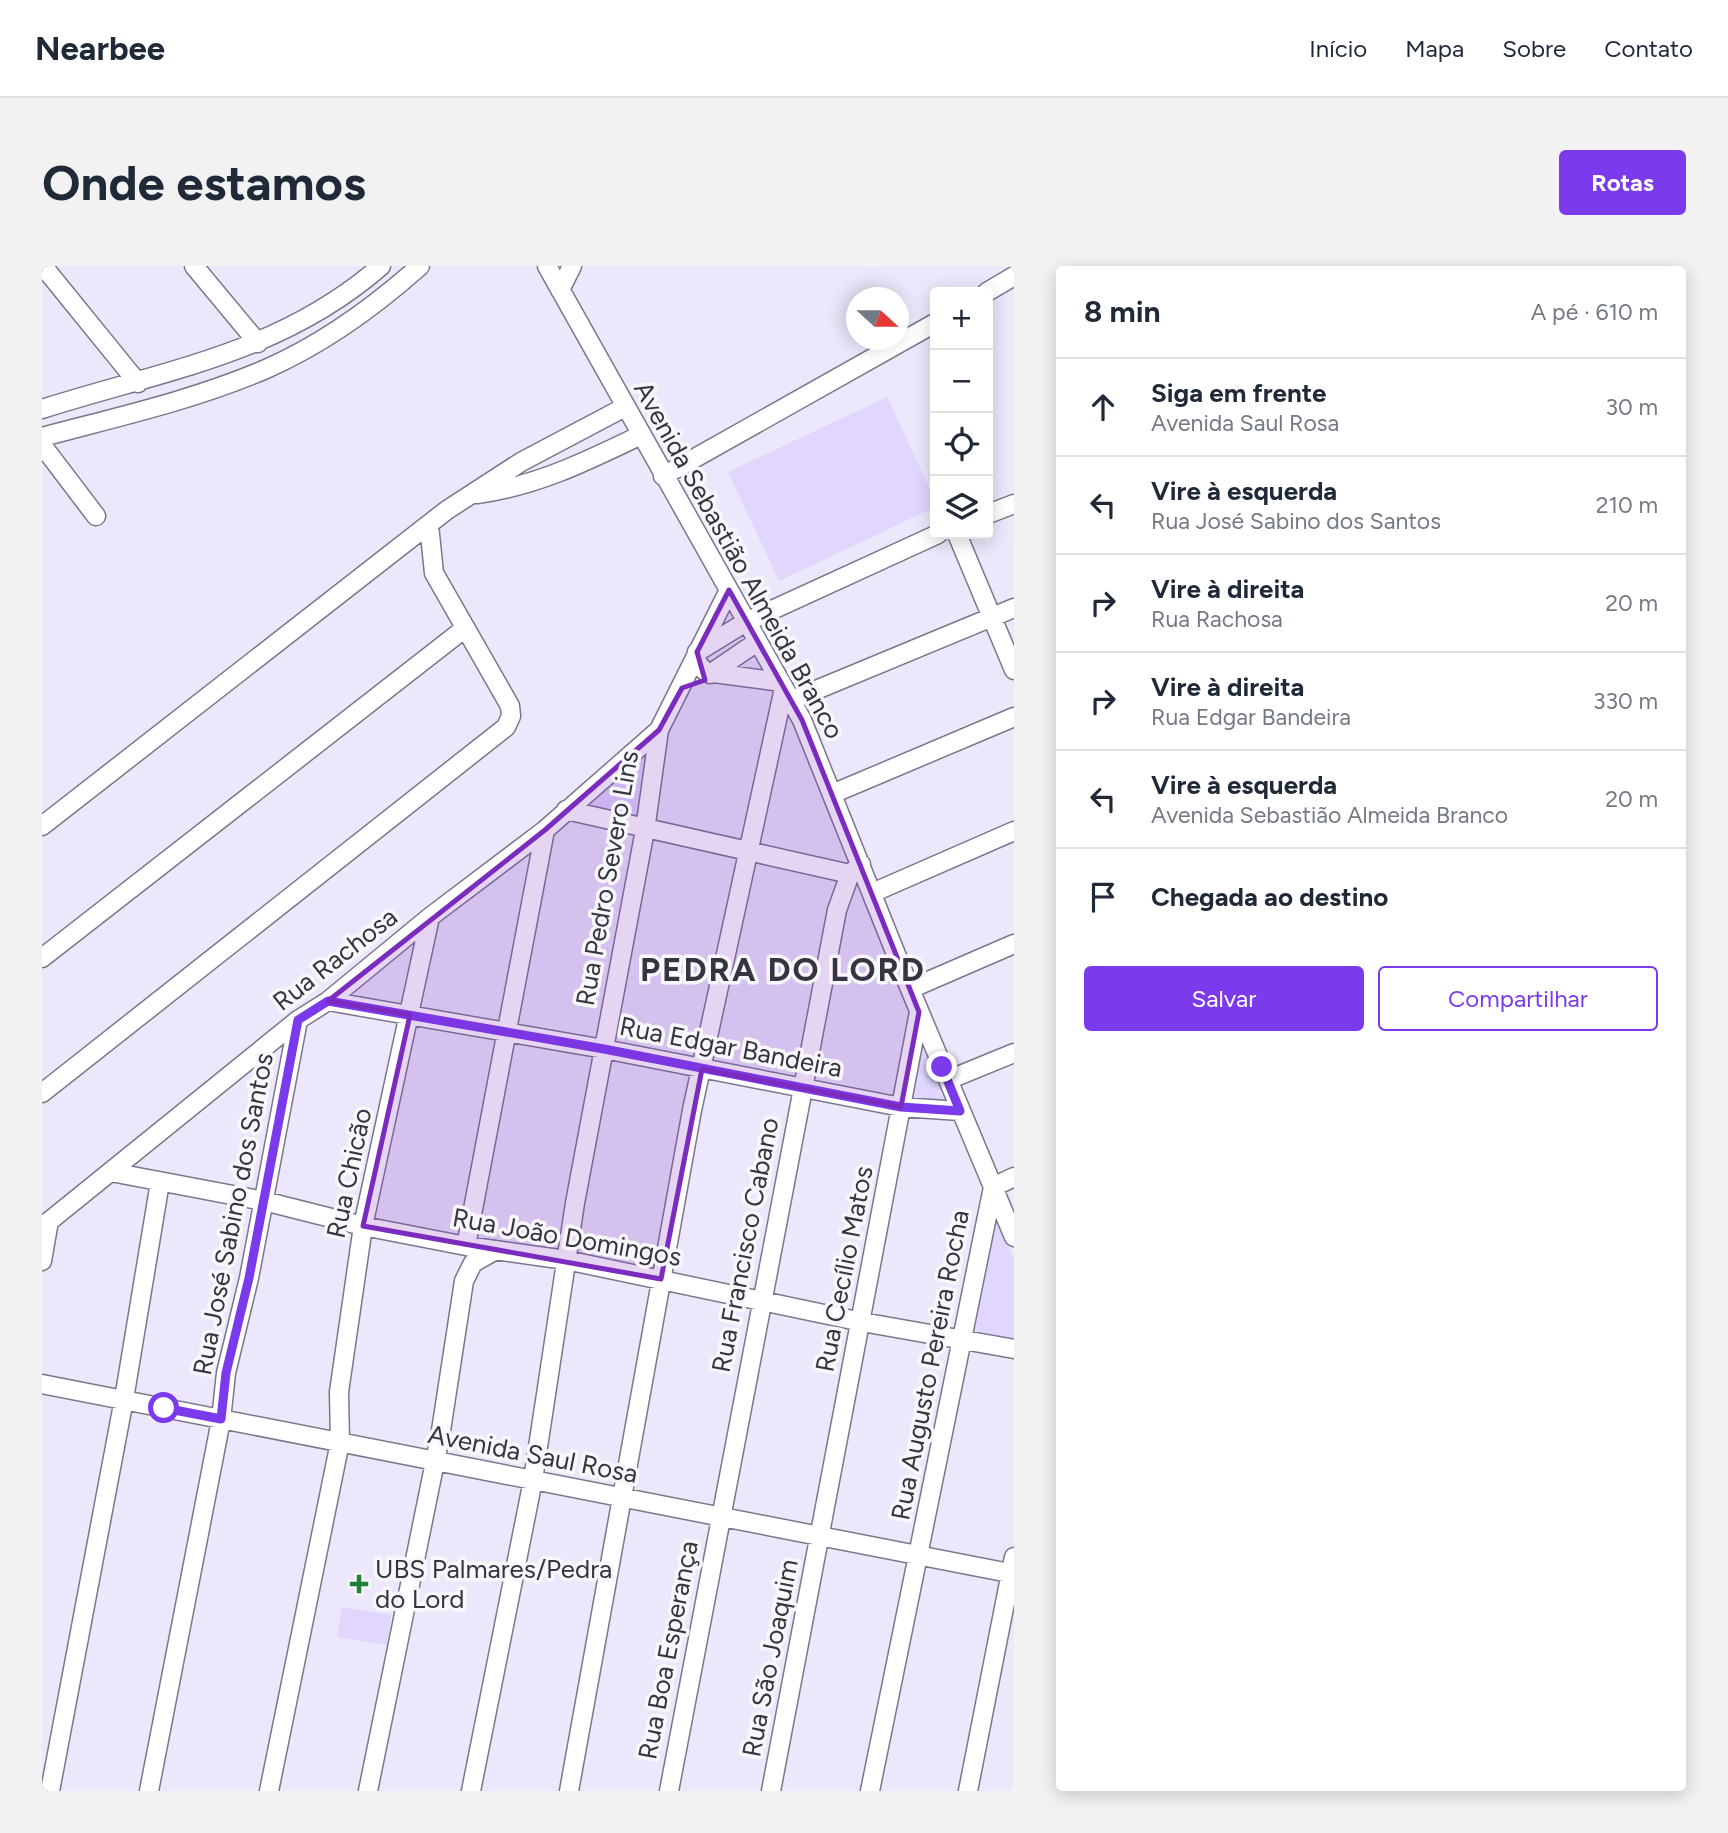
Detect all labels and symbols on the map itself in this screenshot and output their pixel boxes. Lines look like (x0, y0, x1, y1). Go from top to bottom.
north arrow (846, 287, 909, 350)
street label: Avenida Sebastião Almeida Branco (627, 376, 851, 744)
street label: Rua Pedro Severo Lins (569, 748, 645, 1008)
street label: Rua Rachosa (266, 901, 404, 1017)
district label: PEDRA DO LORD (640, 950, 926, 989)
street label: Rua Edgar Bandeira (617, 1010, 845, 1084)
street label: Rua José Sabino dos Santos (186, 1050, 280, 1378)
route end (926, 1051, 957, 1082)
street label: Rua Chicão (320, 1105, 378, 1241)
street label: Rua Francisco Cabano (705, 1115, 785, 1375)
street label: Rua Cecílio Matos (808, 1163, 880, 1375)
street label: Rua João Domingos (450, 1201, 684, 1273)
street label: Rua Augusto Pereira Rocha (884, 1207, 976, 1523)
route start (148, 1392, 179, 1423)
street label: Avenida Saul Rosa (426, 1418, 640, 1490)
street label: Rua Boa Esperança (631, 1538, 705, 1762)
place label: UBS Palmares/Pedra do Lord (375, 1553, 612, 1615)
street label: Rua São Joaquim (735, 1556, 805, 1760)
marker: UBS Palmares/Pedra do Lord (349, 1574, 369, 1594)

